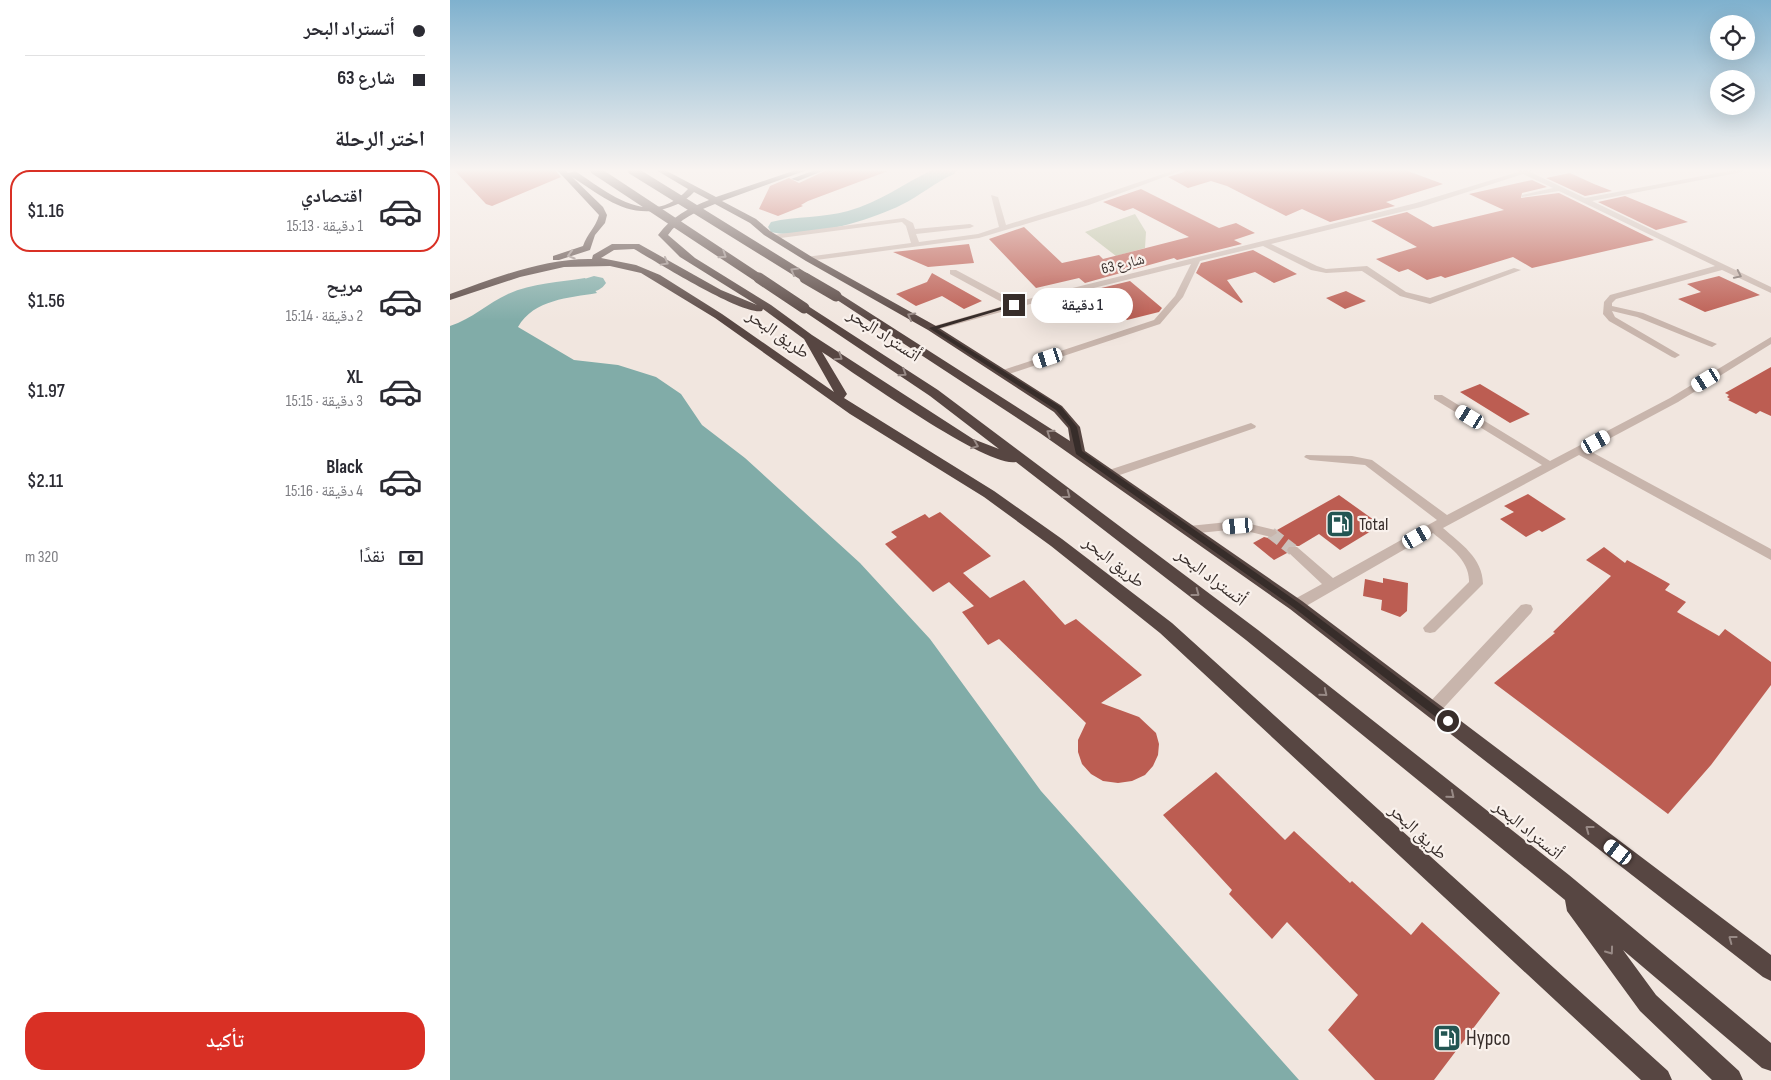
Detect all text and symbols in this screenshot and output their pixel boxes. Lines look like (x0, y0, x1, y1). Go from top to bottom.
map controls (1710, 15, 1755, 115)
button: locate (1710, 15, 1755, 60)
text: أتستراد البحر (304, 18, 395, 41)
text: شارع 63 (337, 67, 395, 90)
button: layers (1710, 70, 1755, 115)
text: اختر الرحلة (335, 126, 425, 153)
text: اقتصادي (301, 185, 363, 208)
icon: car (378, 189, 423, 234)
text: $1.16 (27, 200, 64, 223)
text: 1 دقيقة · 15:13 (287, 217, 363, 236)
one-way arrow (567, 249, 575, 259)
one-way arrow (717, 249, 727, 258)
street label: شارع 63 (1099, 249, 1147, 279)
one-way arrow (660, 256, 669, 266)
one-way arrow (790, 267, 799, 277)
one-way arrow (1732, 268, 1741, 278)
text: مريح (326, 275, 363, 298)
icon: car (378, 279, 423, 324)
callout: 1 دقيقة (1032, 288, 1134, 322)
text: $1.56 (27, 290, 65, 313)
route end (1003, 294, 1025, 316)
text: 1 دقيقة (1061, 296, 1103, 315)
street label: أتستراد البحر (842, 302, 925, 367)
street label: طريق البحر (742, 304, 814, 363)
text: 2 دقيقة · 15:14 (286, 307, 363, 326)
one-way arrow (907, 313, 916, 323)
car (1031, 346, 1064, 370)
one-way arrow (833, 351, 842, 360)
text: XL (347, 366, 363, 389)
car (1689, 366, 1722, 394)
one-way arrow (898, 367, 907, 376)
icon: car (378, 369, 423, 414)
text: $1.97 (27, 380, 65, 403)
text: 3 دقيقة · 15:15 (286, 392, 363, 411)
car (1453, 403, 1486, 431)
car (1579, 428, 1612, 456)
one-way arrow (1046, 430, 1055, 439)
one-way arrow (970, 439, 979, 449)
text: Black (326, 456, 363, 479)
icon: car (378, 459, 423, 504)
text: $2.11 (27, 470, 63, 493)
text: 4 دقيقة · 15:16 (285, 482, 363, 501)
one-way arrow (1061, 489, 1071, 498)
fuel station icon: Total (1325, 509, 1355, 539)
place label: Total (1359, 514, 1388, 535)
car (1222, 517, 1253, 535)
car (1400, 523, 1433, 551)
street label: طريق البحر (1078, 531, 1149, 593)
street label: أتستراد البحر (1171, 542, 1251, 610)
icon: cash (397, 544, 425, 572)
text: نقدًا (359, 545, 385, 568)
text: 320 m (25, 548, 58, 567)
one-way arrow (1190, 587, 1200, 596)
one-way arrow (1318, 688, 1327, 696)
route start (1437, 710, 1459, 732)
one-way arrow (1445, 789, 1454, 797)
street label: أتستراد البحر (1488, 794, 1567, 864)
street label: طريق البحر (1384, 799, 1452, 864)
one-way arrow (1586, 827, 1595, 835)
car (1601, 837, 1634, 867)
one-way arrow (1729, 936, 1738, 944)
one-way arrow (1604, 945, 1613, 955)
button: تأكيد (25, 1012, 425, 1070)
fuel station icon: Hypco (1432, 1023, 1462, 1053)
place label: Hypco (1466, 1026, 1511, 1051)

